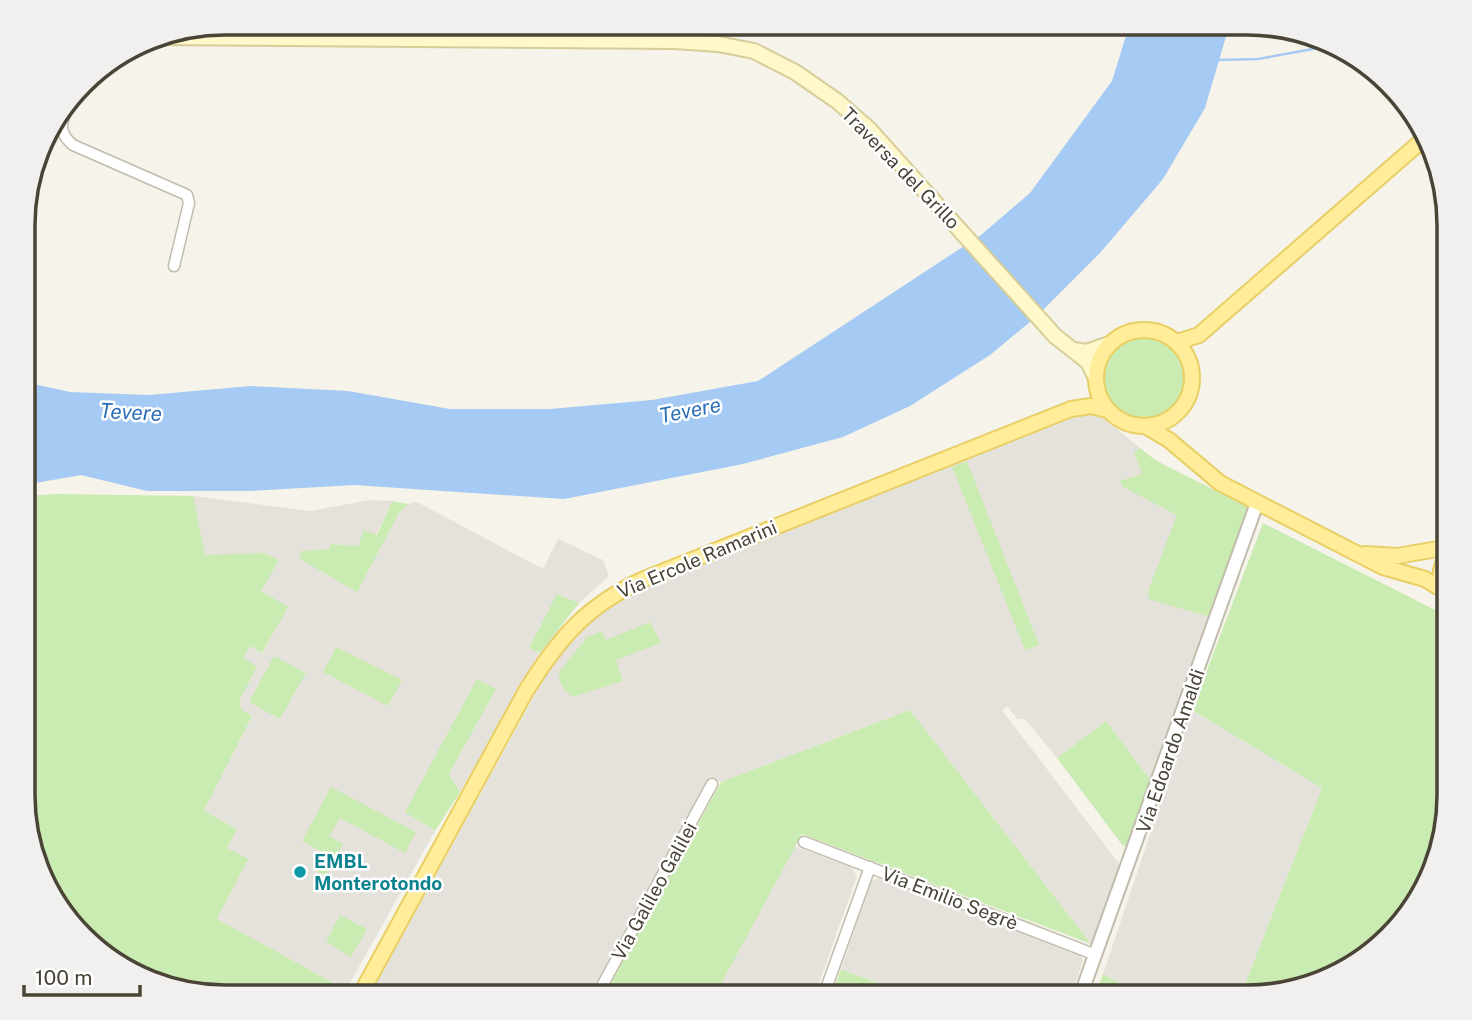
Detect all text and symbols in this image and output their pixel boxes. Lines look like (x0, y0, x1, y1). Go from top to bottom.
street label: Traversa del Grillo (837, 103, 965, 233)
water label: Tevere (657, 392, 723, 428)
water label: Tevere (99, 398, 163, 426)
street label: Via Ercole Ramarini (614, 515, 780, 603)
street label: Via Edoardo Amaldi (1132, 666, 1208, 836)
street label: Via Galileo Galilei (607, 818, 701, 964)
place label: EMBL Monterotondo (314, 850, 442, 894)
street label: Via Emilio Segrè (879, 862, 1021, 934)
marker: EMBL Monterotondo (292, 864, 308, 880)
scale bar (24, 954, 140, 998)
text: 100 m (35, 965, 92, 990)

